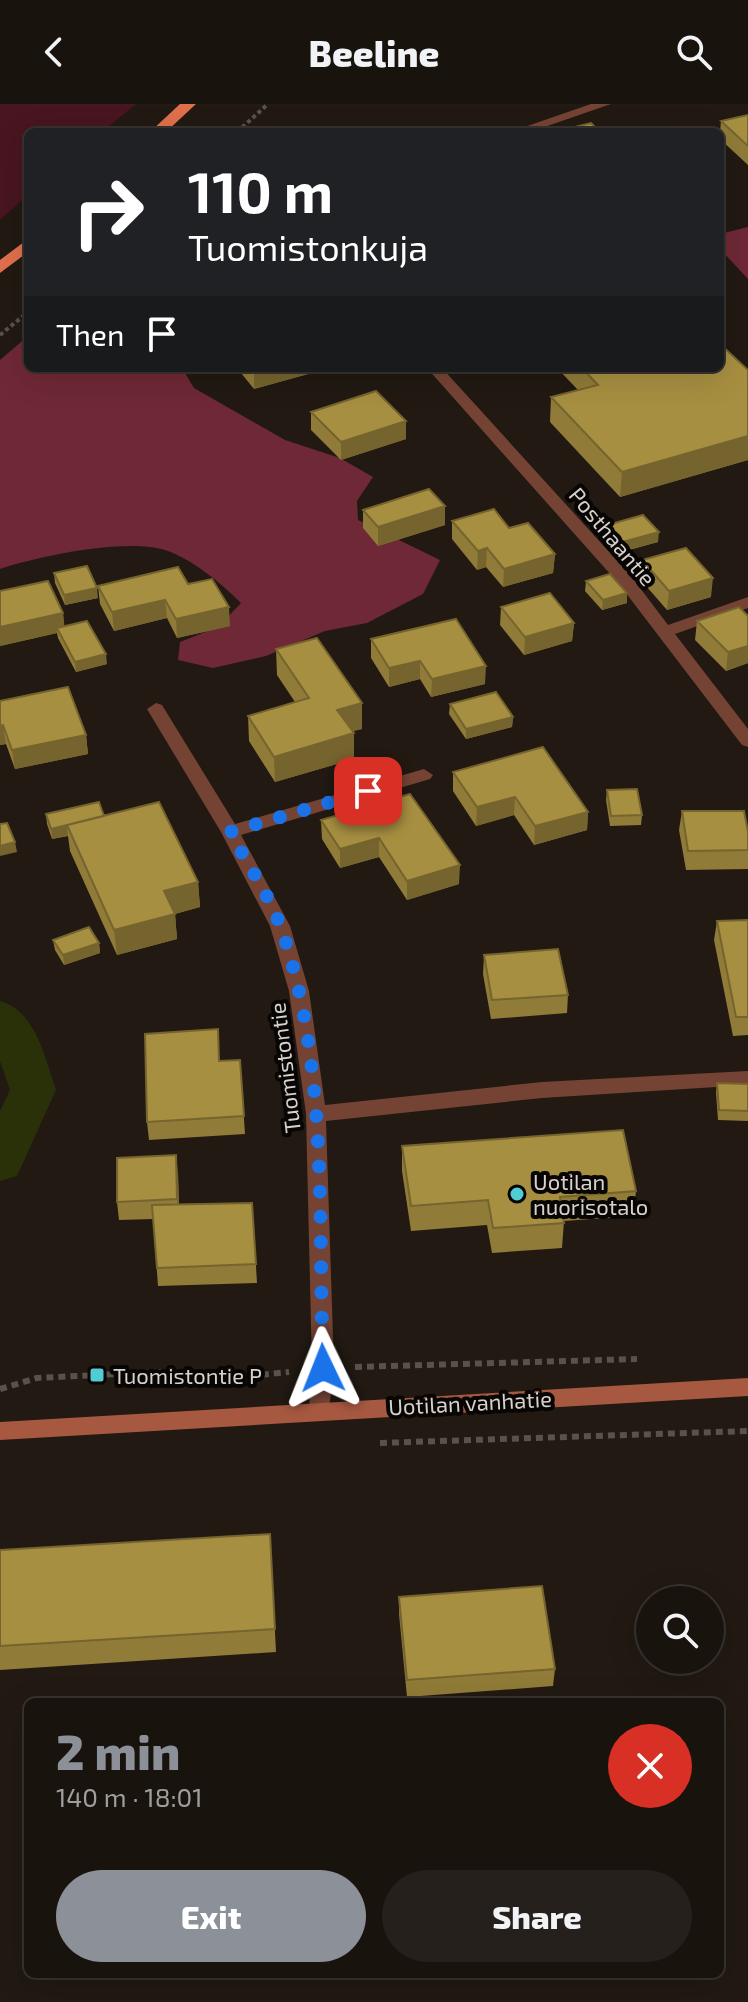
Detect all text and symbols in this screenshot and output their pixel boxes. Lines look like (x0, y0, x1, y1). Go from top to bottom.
icon: back (32, 30, 76, 74)
icon: search (672, 30, 716, 74)
text: Beeline (309, 31, 439, 74)
text: 110 m (188, 157, 333, 224)
icon: right (56, 160, 160, 264)
text: Tuomistonkuja (188, 225, 428, 268)
icon: arrive (140, 312, 184, 356)
text: Then (56, 316, 124, 352)
street label: Posthaantie (564, 482, 662, 590)
pin (334, 757, 402, 825)
icon: arrive (346, 769, 390, 813)
street label: Tuomistontie (263, 1001, 305, 1135)
place label: Uotilan nuorisotalo (533, 1168, 648, 1219)
marker: Uotilan nuorisotalo (508, 1185, 526, 1203)
position arrow (281, 1326, 365, 1410)
place label: Tuomistontie P (113, 1362, 262, 1388)
marker: Tuomistontie P (88, 1366, 106, 1384)
street label: Uotilan vanhatie (388, 1385, 552, 1419)
map controls (636, 1586, 724, 1674)
button: search (636, 1586, 724, 1674)
text: 2 min (56, 1722, 180, 1780)
button: close (608, 1724, 692, 1808)
text: 140 m · 18:01 (56, 1781, 203, 1812)
button: Exit (56, 1870, 366, 1962)
button: Share (382, 1870, 692, 1962)

